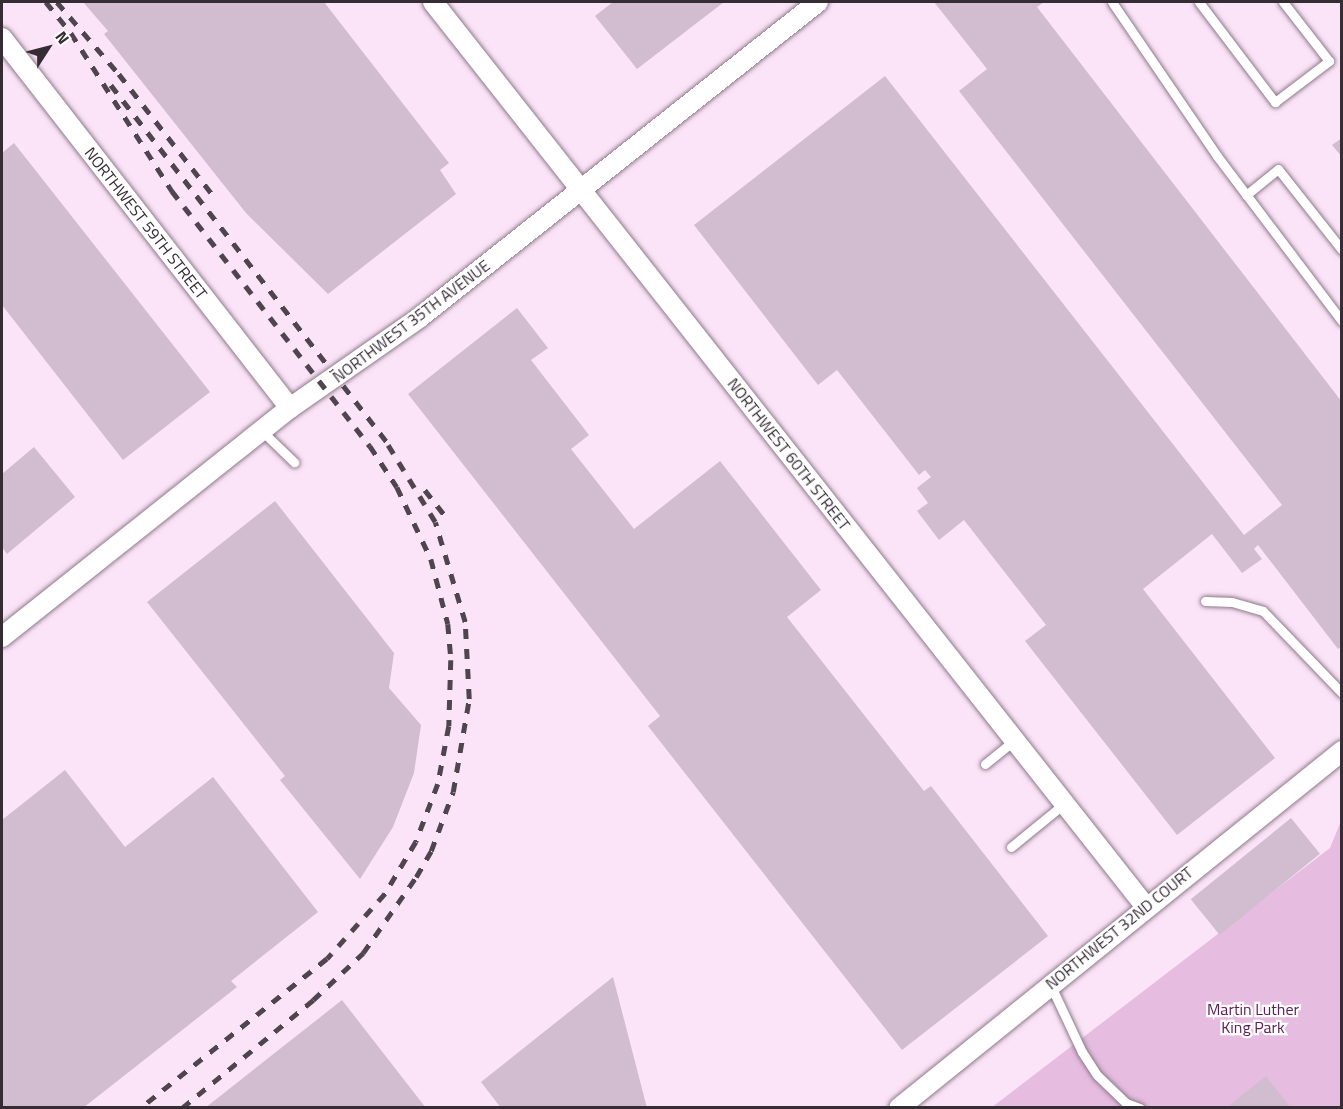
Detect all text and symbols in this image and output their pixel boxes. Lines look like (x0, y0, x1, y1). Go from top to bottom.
north arrow (18, 18, 78, 78)
text: N (50, 26, 76, 49)
street label: NORTHWEST 59TH STREET (81, 143, 211, 303)
street label: NORTHWEST 35TH AVENUE (329, 256, 493, 386)
street label: NORTHWEST 60TH STREET (724, 374, 854, 534)
street label: NORTHWEST 32ND COURT (1041, 863, 1197, 993)
park label: Martin Luther King Park (1207, 999, 1299, 1037)

